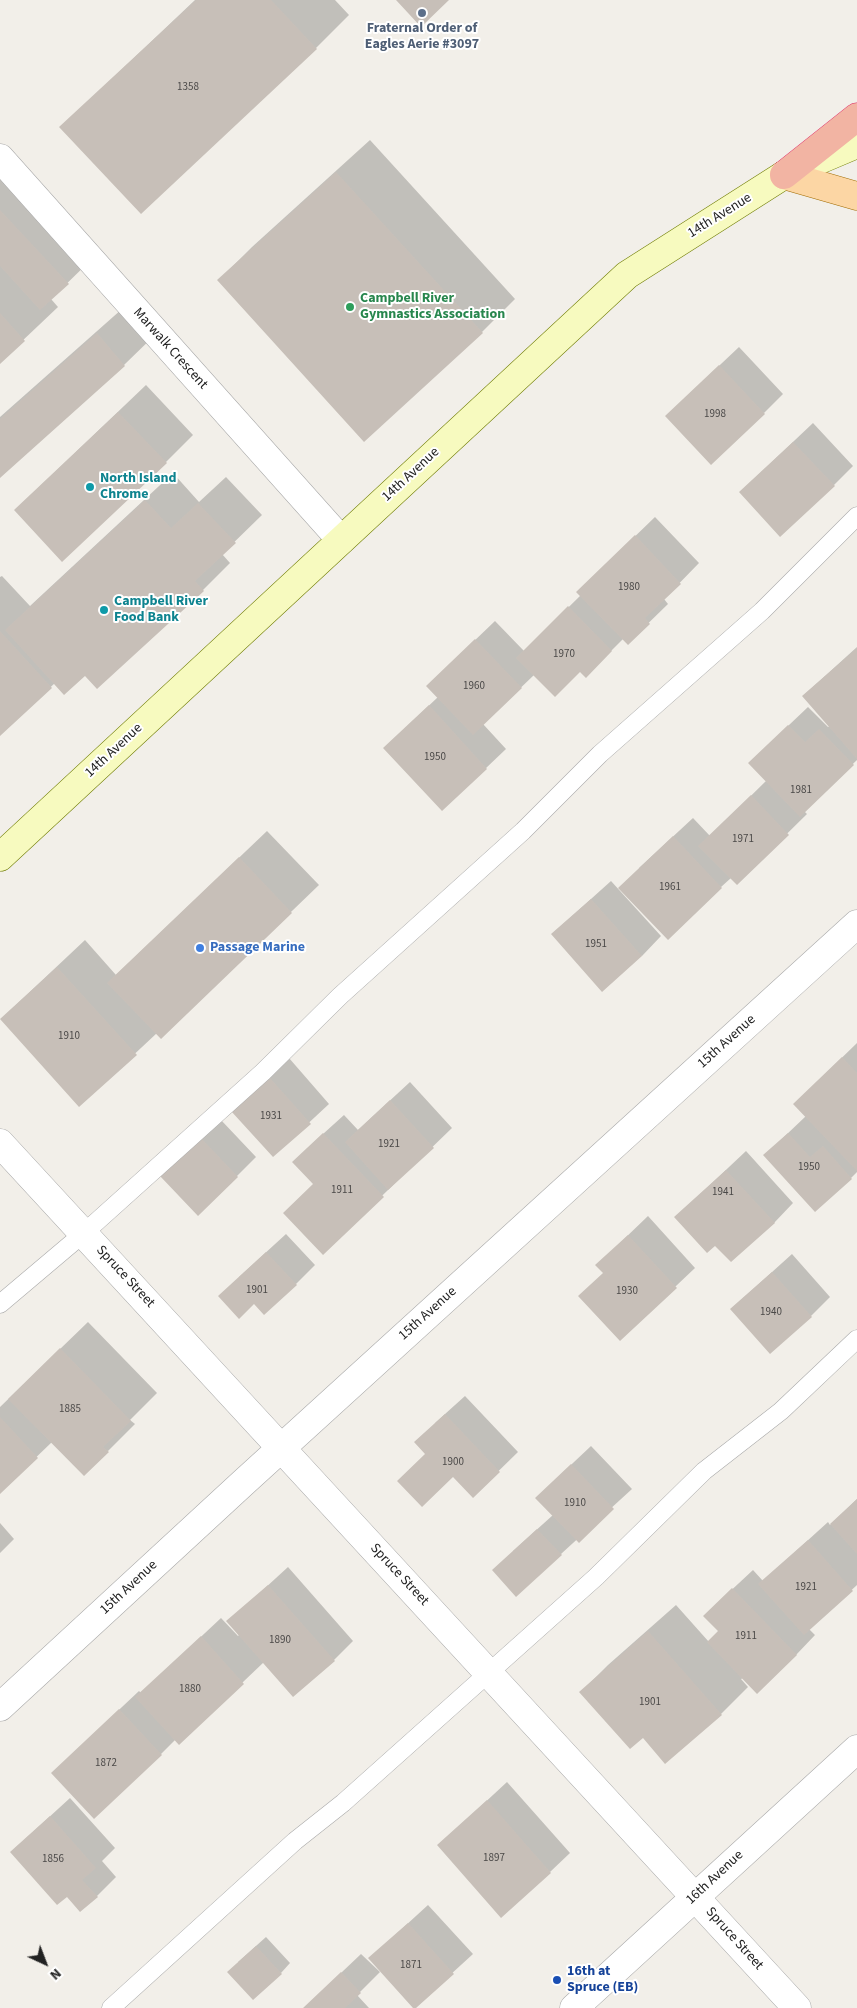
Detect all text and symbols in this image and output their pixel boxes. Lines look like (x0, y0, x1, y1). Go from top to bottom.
marker: Fraternal Order of Eagles Aerie #3097 (416, 7, 428, 19)
place label: Fraternal Order of Eagles Aerie #3097 (365, 21, 479, 54)
house number: 1358 (177, 81, 199, 95)
street label: 14th Avenue (685, 190, 755, 242)
place label: Campbell River Gymnastics Association (360, 291, 505, 324)
marker: Campbell River Gymnastics Association (344, 301, 356, 313)
street label: Marwalk Crescent (129, 305, 211, 393)
house number: 1998 (704, 408, 726, 422)
street label: 14th Avenue (379, 444, 443, 506)
place label: North Island Chrome (100, 471, 177, 504)
marker: North Island Chrome (84, 481, 96, 493)
house number: 1980 (618, 581, 640, 595)
place label: Campbell River Food Bank (114, 594, 208, 626)
marker: Campbell River Food Bank (98, 604, 110, 616)
house number: 1970 (553, 648, 575, 662)
house number: 1960 (463, 680, 485, 694)
street label: 14th Avenue (82, 720, 146, 782)
house number: 1950 (424, 751, 446, 765)
house number: 1981 (790, 784, 812, 798)
house number: 1971 (732, 833, 754, 847)
house number: 1961 (659, 881, 681, 895)
house number: 1951 (585, 938, 607, 952)
place label: Passage Marine (210, 940, 305, 956)
marker: Passage Marine (194, 942, 206, 954)
street label: 15th Avenue (695, 1012, 759, 1072)
house number: 1910 (58, 1030, 80, 1044)
house number: 1931 (260, 1110, 282, 1124)
house number: 1921 (378, 1138, 400, 1152)
house number: 1950 (798, 1161, 820, 1175)
house number: 1911 (331, 1184, 353, 1198)
house number: 1941 (712, 1186, 734, 1200)
street label: Spruce Street (92, 1243, 158, 1311)
house number: 1901 (246, 1284, 268, 1298)
street label: 15th Avenue (396, 1284, 460, 1344)
house number: 1930 (616, 1285, 638, 1299)
house number: 1940 (760, 1306, 782, 1320)
house number: 1885 (59, 1403, 81, 1417)
house number: 1900 (442, 1456, 464, 1470)
house number: 1910 (564, 1497, 586, 1511)
street label: Spruce Street (366, 1541, 432, 1609)
street label: 15th Avenue (97, 1557, 161, 1619)
house number: 1921 (795, 1581, 817, 1595)
house number: 1911 (735, 1630, 757, 1644)
house number: 1890 (269, 1634, 291, 1648)
house number: 1880 (179, 1683, 201, 1697)
house number: 1901 (639, 1696, 661, 1710)
house number: 1872 (95, 1757, 117, 1771)
street label: 16th Avenue (683, 1847, 747, 1909)
house number: 1897 (483, 1852, 505, 1866)
house number: 1856 (42, 1853, 64, 1867)
street label: Spruce Street (701, 1904, 767, 1974)
north arrow (20, 1938, 70, 1988)
house number: 1871 (400, 1959, 422, 1973)
text: N (45, 1963, 65, 1984)
place label: 16th at Spruce (EB) (567, 1964, 638, 1996)
marker: 16th at Spruce (EB) (551, 1974, 563, 1986)

